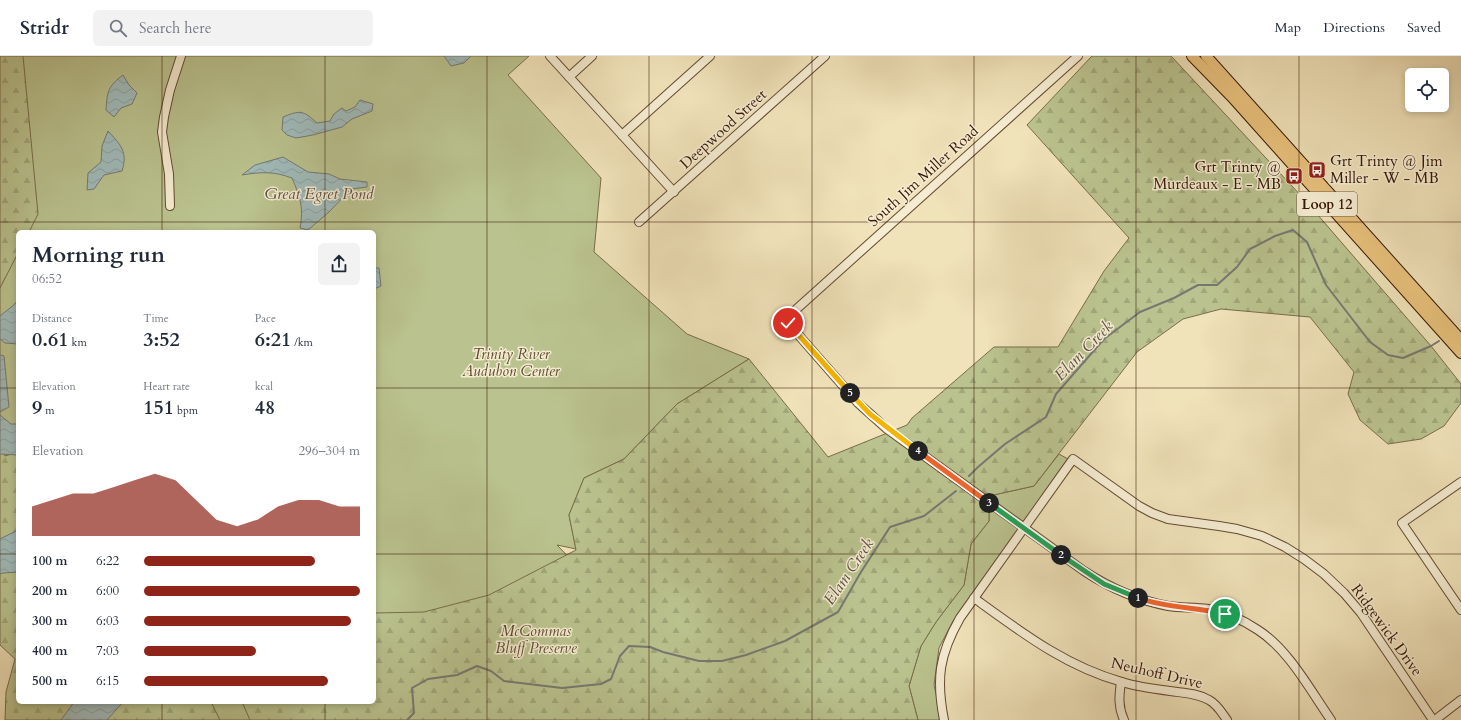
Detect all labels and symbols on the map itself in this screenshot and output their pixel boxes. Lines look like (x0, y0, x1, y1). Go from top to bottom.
street label: Deepwood Street (675, 85, 771, 173)
street label: South Jim Miller Road (863, 121, 983, 231)
place label: Grt Trinty @ Jim Miller - W - MB (1330, 151, 1443, 188)
place label: Grt Trinty @ Murdeaux - E - MB (1153, 157, 1281, 194)
bus stop icon: Grt Trinty @ Jim Miller - W - MB (1307, 160, 1327, 180)
bus stop icon: Grt Trinty @ Murdeaux - E - MB (1284, 166, 1304, 186)
water label: Great Egret Pond (264, 183, 375, 205)
road number: Loop 12 (1297, 192, 1357, 216)
pin (771, 306, 805, 340)
water label: Elam Creek (1049, 316, 1118, 386)
park label: Trinity River Audubon Center (461, 344, 561, 381)
pin: 5 (840, 383, 860, 403)
pin: 4 (908, 441, 928, 461)
pin: 3 (979, 493, 999, 513)
water label: Elam Creek (818, 534, 879, 609)
pin: 2 (1051, 545, 1071, 565)
street label: Ridgewick Drive (1347, 580, 1427, 680)
pin: 1 (1128, 588, 1148, 608)
pin (1208, 597, 1242, 631)
park label: McCommas Bluff Preserve (495, 621, 577, 658)
street label: Neuhoff Drive (1109, 653, 1205, 693)

